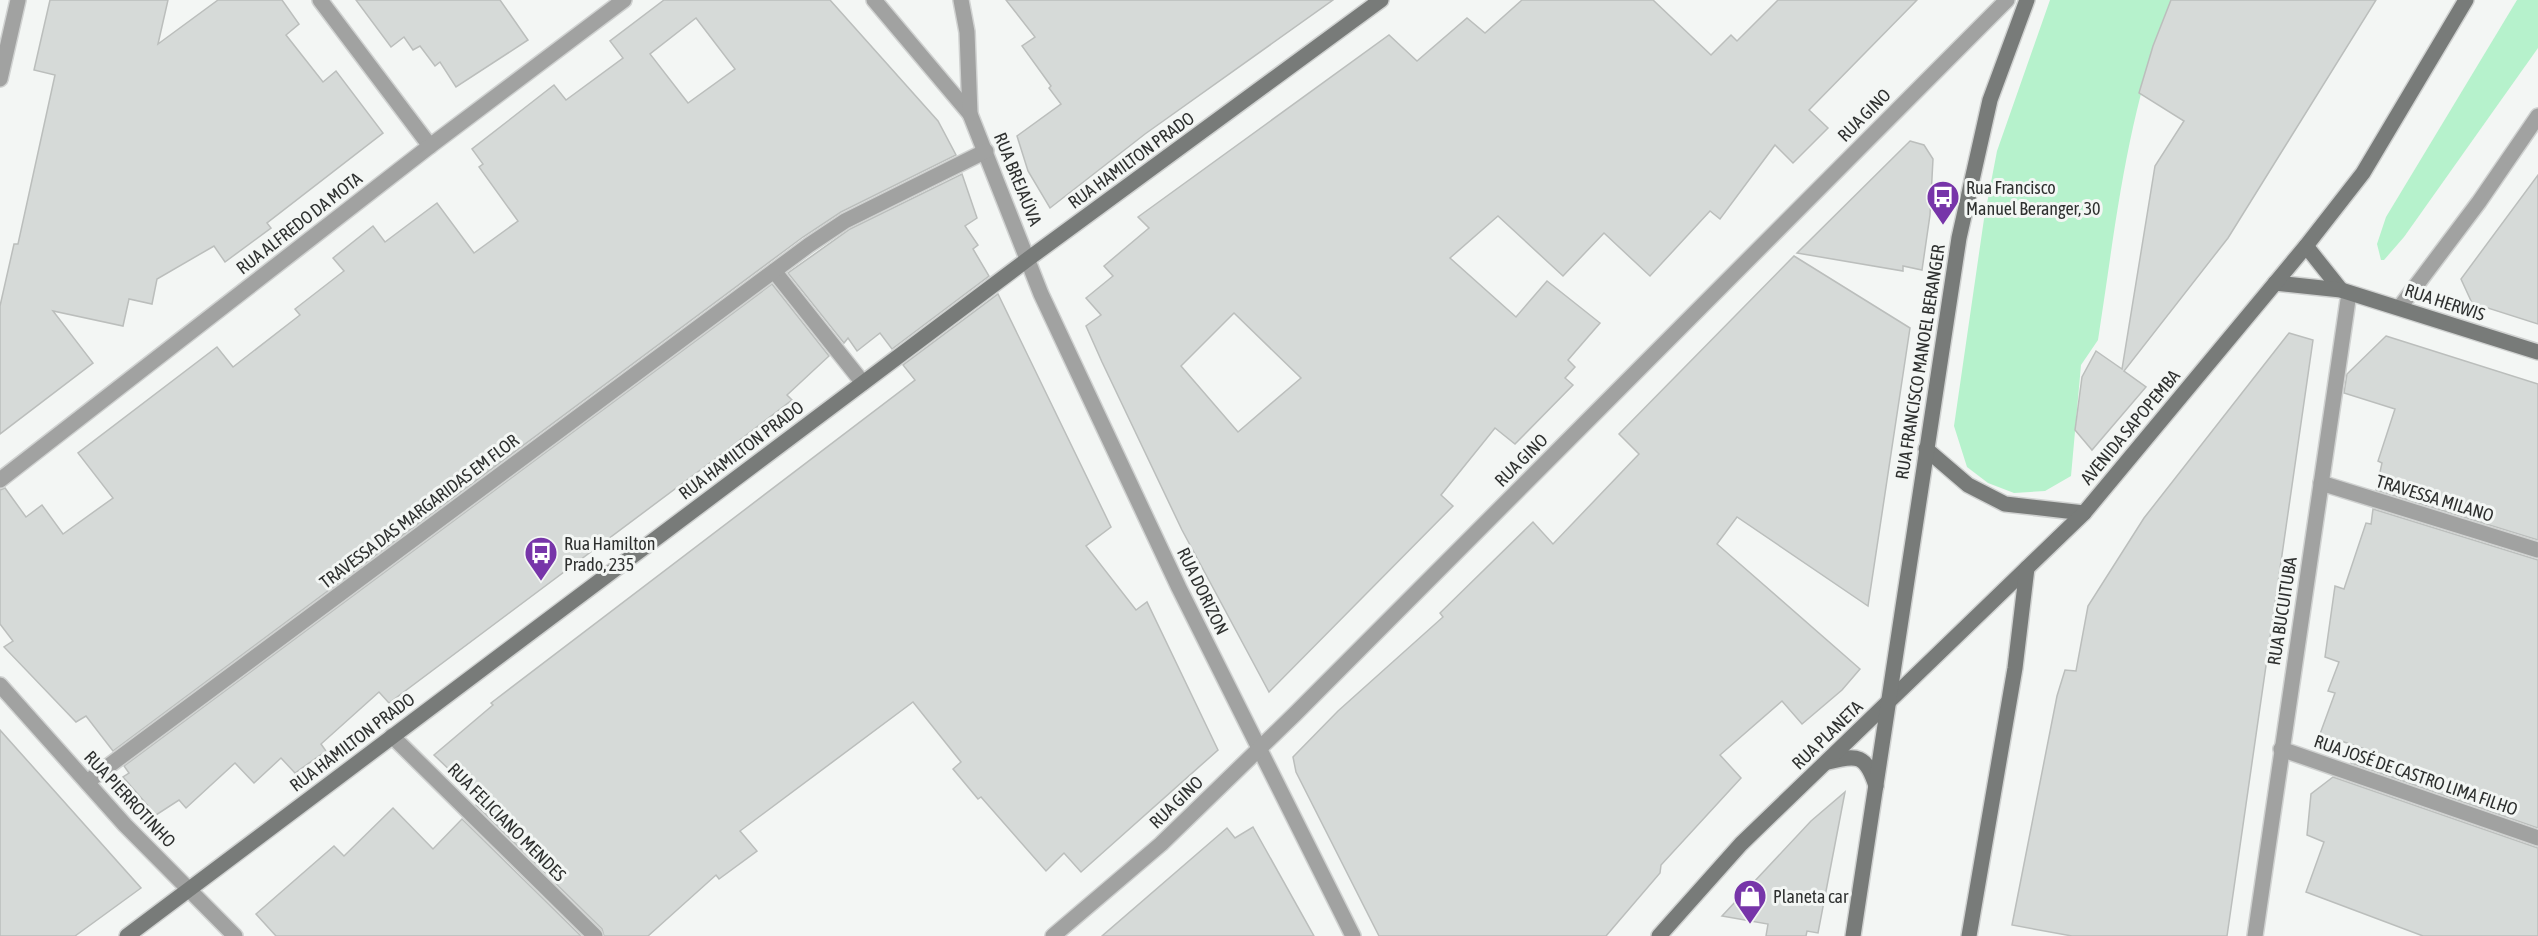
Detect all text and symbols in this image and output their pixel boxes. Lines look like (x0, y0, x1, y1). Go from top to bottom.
street label: RUA GINO (1833, 84, 1895, 146)
street label: RUA HAMILTON PRADO (1064, 107, 1198, 213)
street label: RUA BREJAÚVA (990, 129, 1046, 229)
street label: RUA ALFREDO DA MOTA (232, 167, 366, 278)
place label: Rua Francisco Manuel Beranger, 30 (1966, 177, 2101, 219)
bus stop icon: Rua Francisco Manuel Beranger, 30 (1925, 179, 1961, 226)
street label: RUA FRANCISCO MANOEL BERANGER (1891, 243, 1949, 481)
street label: RUA HERWIS (2402, 279, 2488, 325)
street label: AVENIDA SAPOPEMBA (2076, 365, 2184, 489)
street label: RUA HAMILTON PRADO (675, 396, 807, 504)
street label: TRAVESSA DAS MARGARIDAS EM FLOR (316, 429, 522, 593)
street label: RUA GINO (1490, 429, 1552, 491)
street label: TRAVESSA MILANO (2374, 470, 2496, 526)
place label: Rua Hamilton Prado, 235 (564, 533, 655, 575)
bus stop icon: Rua Hamilton Prado, 235 (523, 535, 559, 582)
street label: RUA DORIZON (1173, 544, 1233, 638)
street label: RUA BUCUITUBA (2263, 555, 2301, 667)
street label: RUA HAMILTON PRADO (286, 688, 418, 796)
street label: RUA PLANETA (1787, 696, 1867, 774)
street label: RUA JOSÉ DE CASTRO LIMA FILHO (2311, 730, 2521, 820)
street label: RUA PIERROTINHO (80, 746, 180, 852)
street label: RUA FELICIANO MENDES (444, 759, 571, 886)
street label: RUA GINO (1145, 771, 1207, 833)
shop icon: Planeta car (1732, 878, 1768, 925)
place label: Planeta car (1773, 886, 1849, 907)

